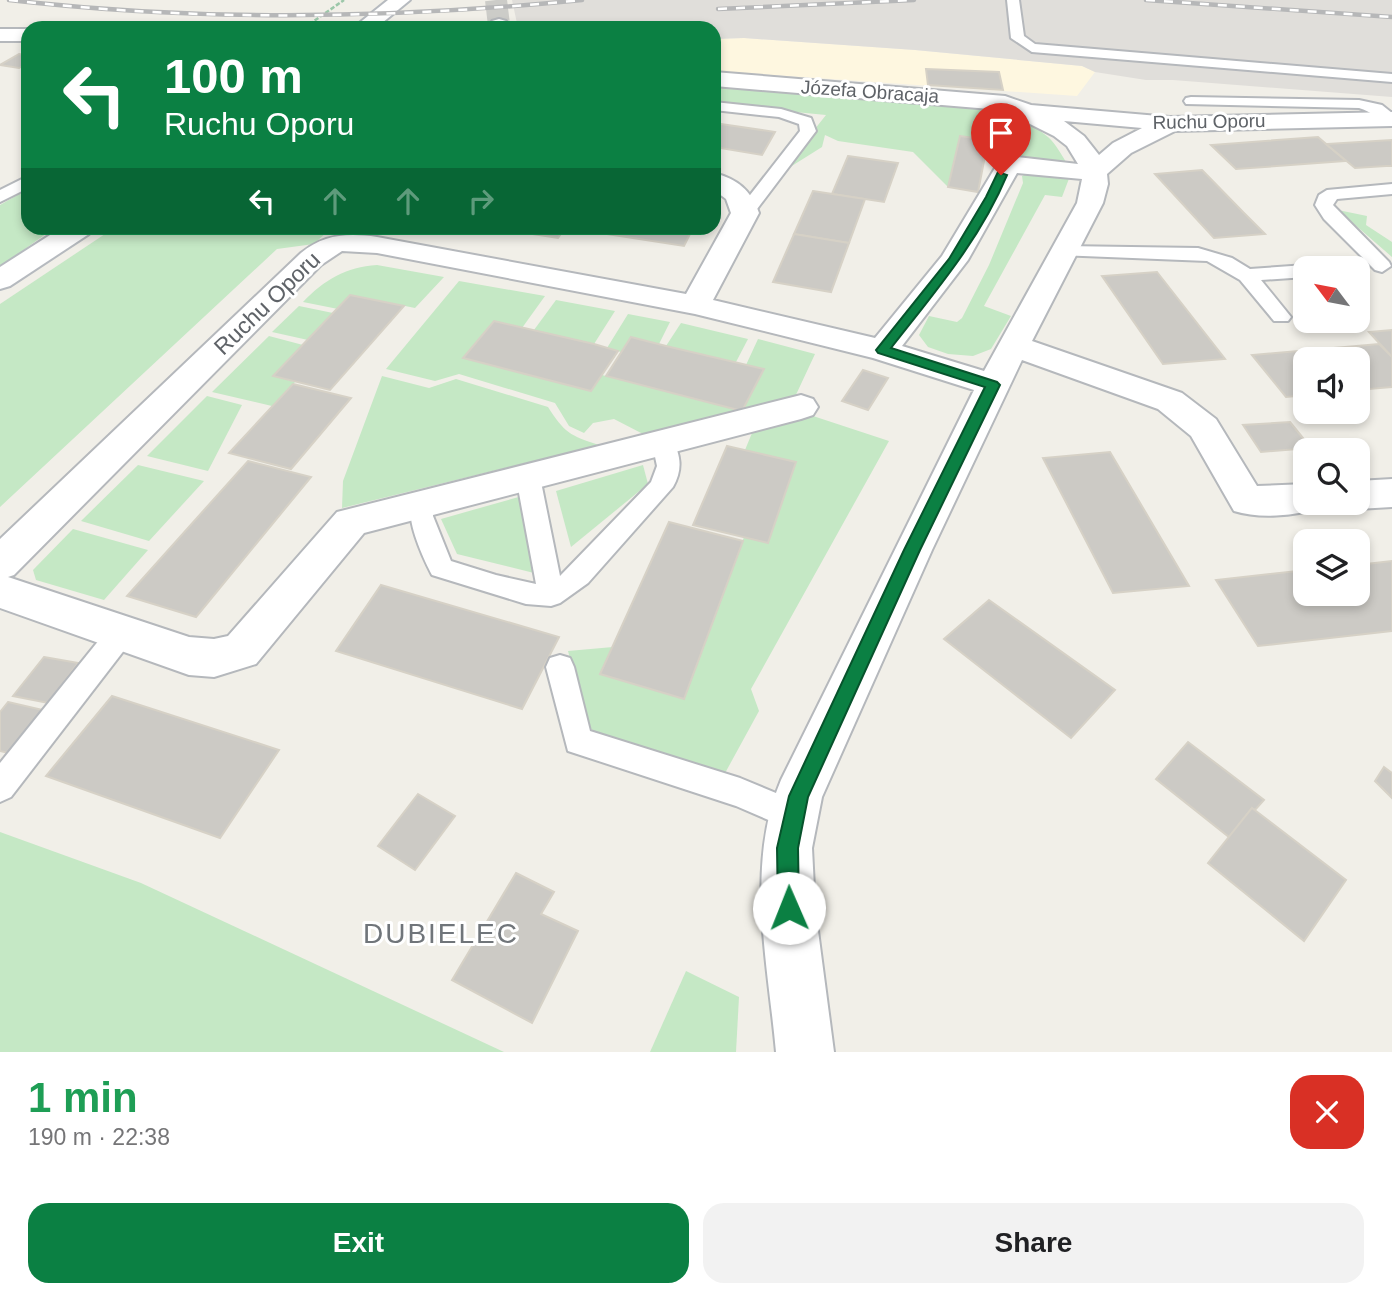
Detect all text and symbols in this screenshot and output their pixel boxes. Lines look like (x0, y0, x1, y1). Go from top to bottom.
icon: left (49, 49, 140, 140)
text: 100 m (164, 49, 303, 103)
street label: Józefa Obracaja (800, 76, 940, 107)
pin (971, 103, 1031, 175)
text: Ruchu Oporu (164, 106, 354, 142)
street label: Ruchu Oporu (1152, 110, 1266, 133)
icon: arrive (982, 114, 1020, 152)
icon: left (243, 182, 281, 220)
icon: ahead (316, 182, 354, 220)
icon: ahead (389, 182, 427, 220)
icon: right (462, 182, 500, 220)
street label: Ruchu Oporu (209, 246, 325, 360)
north arrow (1293, 256, 1370, 332)
map controls (1293, 256, 1370, 606)
button: sound (1293, 347, 1370, 424)
button: search (1293, 438, 1370, 515)
button: layers (1293, 529, 1370, 606)
position arrow (752, 871, 826, 945)
district label: DUBIELEC (363, 918, 519, 949)
text: 1 min (28, 1074, 138, 1121)
button: close (1290, 1075, 1364, 1149)
text: 190 m · 22:38 (28, 1124, 170, 1150)
button: Exit (28, 1203, 689, 1283)
button: Share (703, 1203, 1364, 1283)

